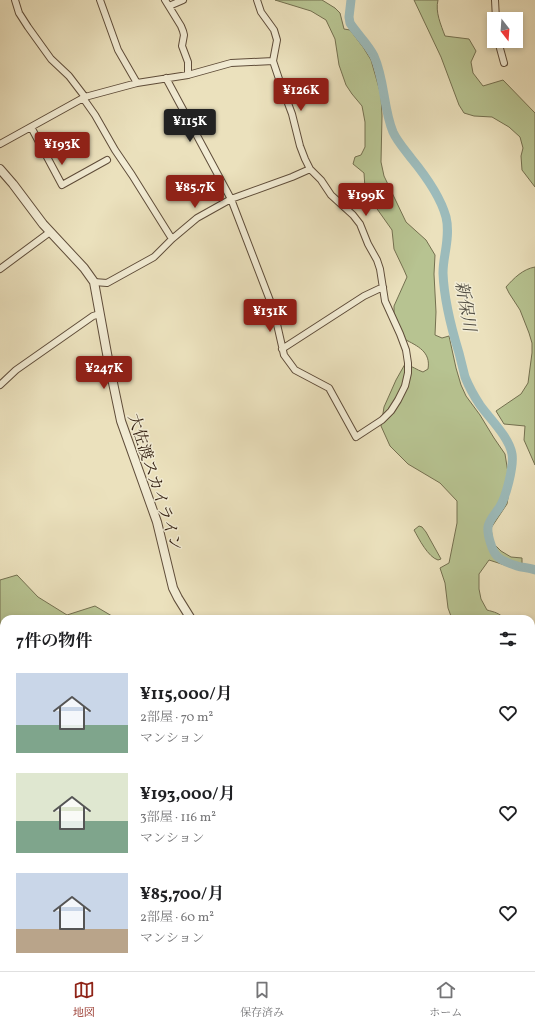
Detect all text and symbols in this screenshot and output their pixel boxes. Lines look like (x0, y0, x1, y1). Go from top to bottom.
north arrow (487, 12, 523, 48)
map controls (487, 12, 523, 48)
pin: ¥126K (273, 78, 329, 112)
text: ¥126K (283, 82, 319, 100)
pin: ¥115K (162, 109, 218, 143)
text: ¥115K (173, 113, 207, 131)
pin: ¥193K (34, 132, 90, 166)
text: ¥193K (44, 136, 80, 154)
pin: ¥85.7K (162, 175, 228, 209)
text: ¥85.7K (175, 179, 215, 197)
pin: ¥199K (338, 183, 394, 217)
text: ¥199K (347, 187, 385, 205)
water label: 新保川 (449, 279, 481, 335)
pin: ¥131K (242, 299, 298, 333)
text: ¥131K (253, 303, 287, 321)
pin: ¥247K (76, 356, 132, 390)
text: ¥247K (85, 360, 123, 378)
street label: 大佐渡スカイライン (122, 411, 187, 554)
icon: filters (497, 628, 519, 650)
text: 7件の物件 (16, 630, 92, 653)
text: ¥115,000/月 (140, 683, 233, 706)
icon: home (48, 689, 96, 737)
icon: heart (497, 702, 519, 724)
text: 2部屋 · 70 m² (140, 709, 213, 727)
text: マンション (140, 730, 204, 748)
text: ¥193,000/月 (140, 783, 236, 806)
icon: home (48, 789, 96, 837)
icon: heart (497, 802, 519, 824)
text: 3部屋 · 116 m² (140, 809, 216, 827)
text: マンション (140, 830, 204, 848)
text: ¥85,700/月 (140, 883, 224, 906)
icon: home (48, 889, 96, 937)
icon: heart (497, 902, 519, 924)
text: 2部屋 · 60 m² (140, 909, 214, 927)
text: マンション (140, 930, 204, 948)
tab: 地図 (73, 979, 95, 1021)
tab: 保存済み (240, 979, 284, 1021)
tab: ホーム (429, 979, 462, 1021)

